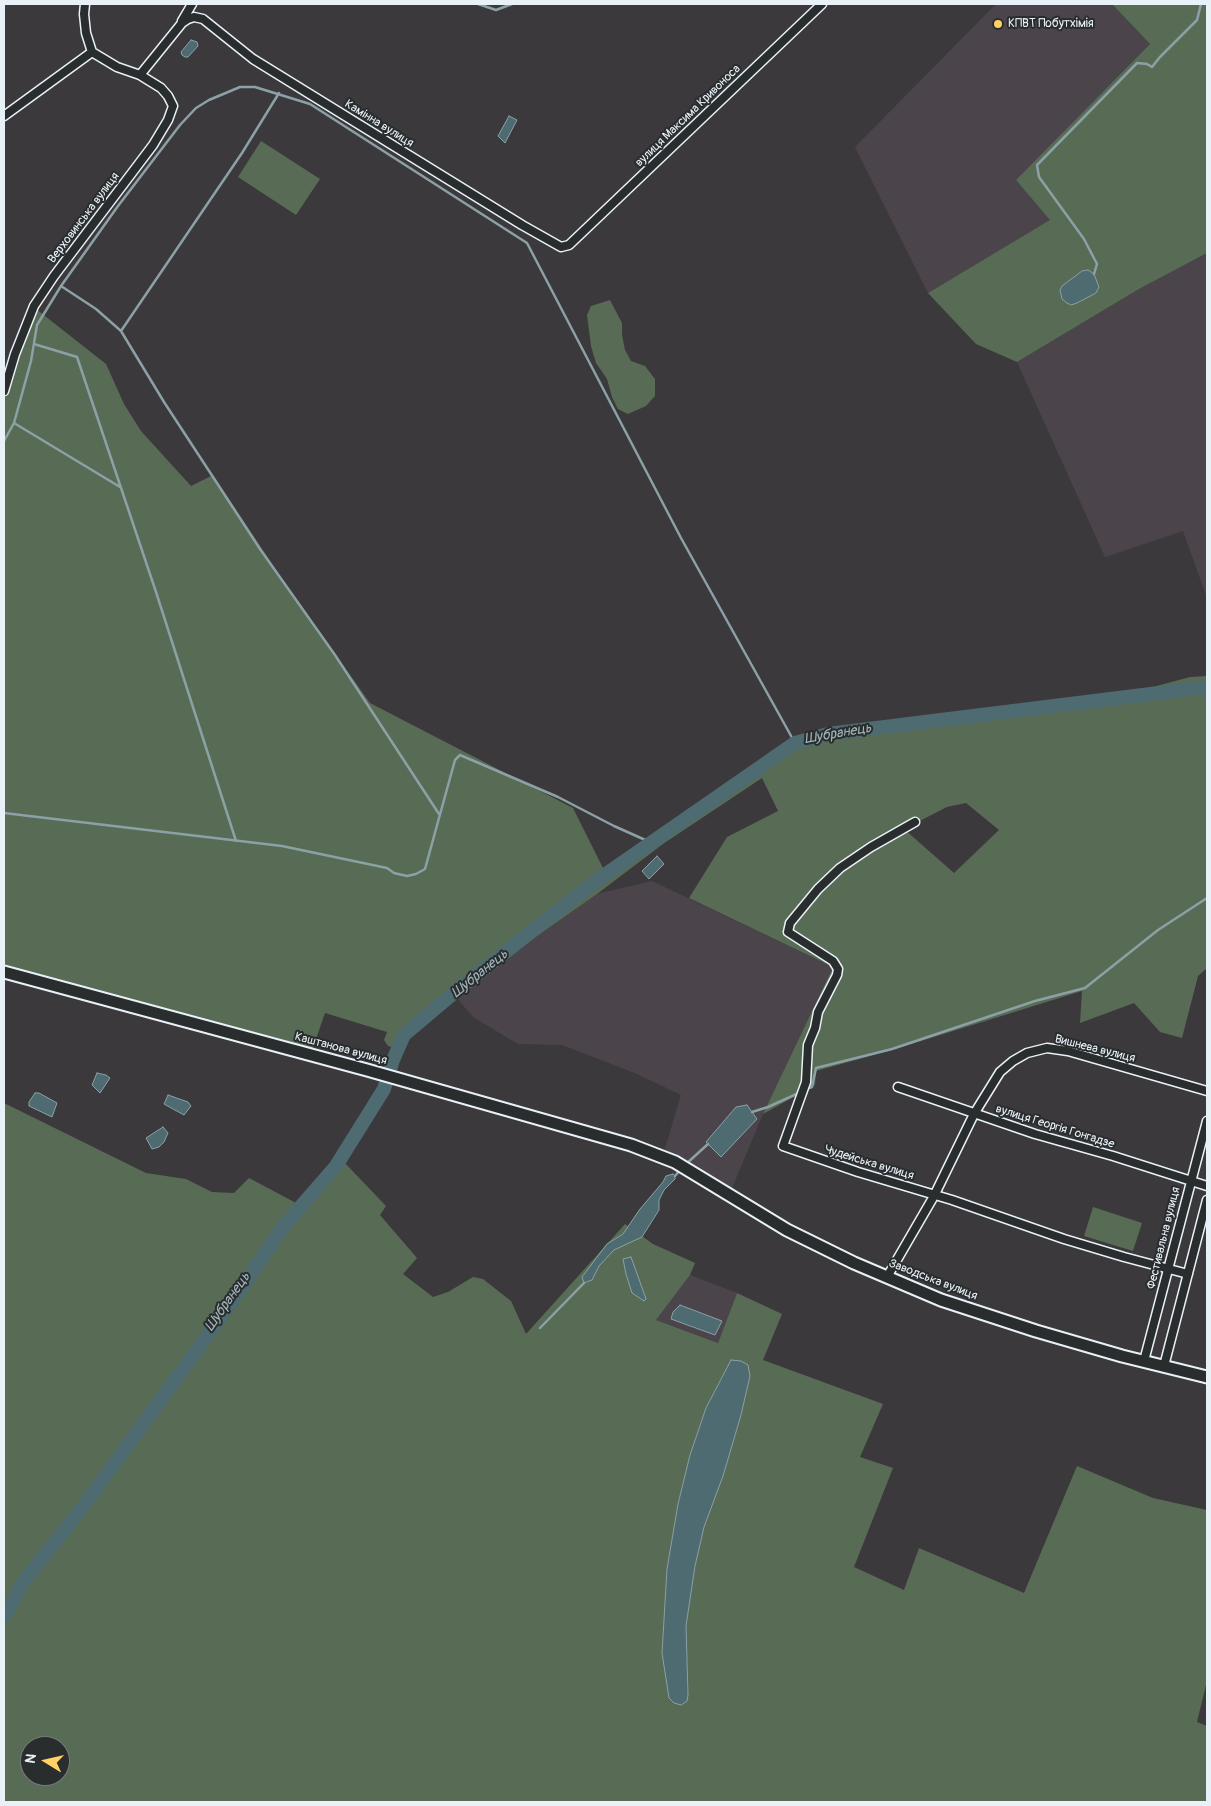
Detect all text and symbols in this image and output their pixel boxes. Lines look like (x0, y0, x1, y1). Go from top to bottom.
place label: КПВТ Побутхімія (1008, 17, 1094, 31)
marker: КПВТ Побутхімія (992, 18, 1004, 30)
street label: вулиця Максима Кривоноса (632, 62, 744, 170)
street label: Камінна вулиця (342, 97, 416, 151)
street label: Верховинська вулиця (45, 170, 123, 266)
water label: Шубранець (803, 720, 873, 748)
water label: Шубранець (448, 946, 512, 1002)
street label: Каштанова вулиця (293, 1030, 389, 1068)
street label: Вишнева вулиця (1053, 1032, 1137, 1066)
street label: вулиця Георгія Гонгадзе (994, 1102, 1116, 1152)
street label: Чудейська вулиця (822, 1143, 916, 1183)
street label: Фестивальна вулиця (1144, 1186, 1184, 1290)
street label: Заводська вулиця (886, 1256, 980, 1304)
water label: Шубранець (202, 1269, 254, 1335)
north arrow (20, 1736, 70, 1786)
text: N (22, 1753, 40, 1765)

